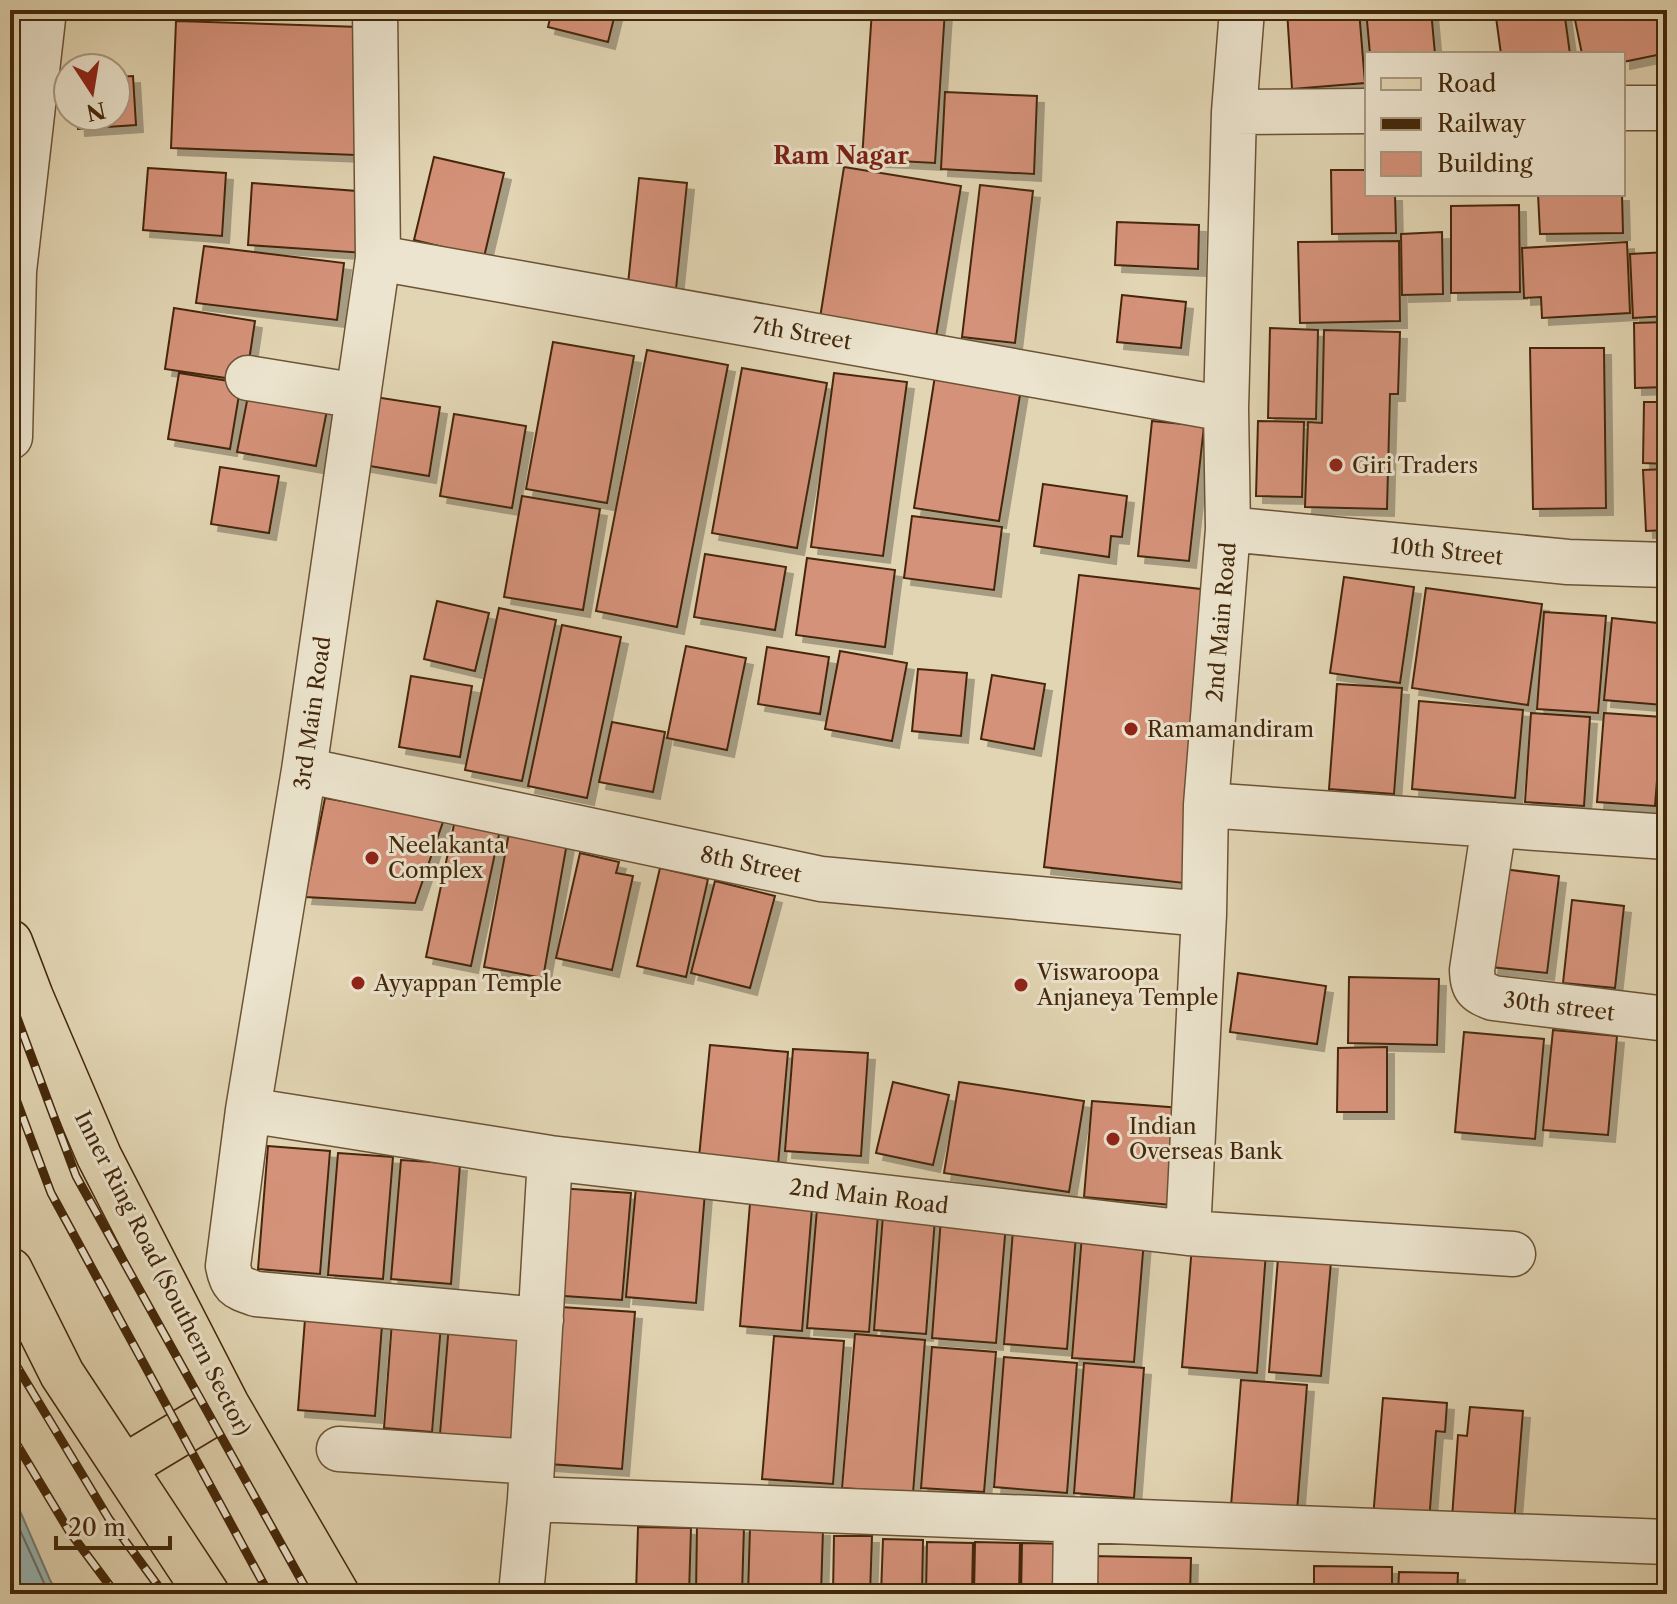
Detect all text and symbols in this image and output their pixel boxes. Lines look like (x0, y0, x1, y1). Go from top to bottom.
north arrow (52, 52, 132, 132)
legend (1365, 52, 1625, 196)
text: Road (1437, 69, 1497, 98)
text: N (84, 96, 108, 126)
text: Railway (1437, 109, 1527, 138)
district label: Ram Nagar (773, 141, 909, 170)
text: Building (1437, 149, 1533, 178)
street label: 7th Street (750, 311, 854, 356)
place label: Giri Traders (1352, 452, 1478, 479)
marker: Giri Traders (1327, 456, 1345, 474)
street label: 10th Street (1389, 532, 1505, 571)
street label: 2nd Main Road (1201, 541, 1242, 703)
street label: 3rd Main Road (288, 635, 337, 792)
place label: Ramamandiram (1147, 716, 1314, 743)
marker: Ramamandiram (1122, 720, 1140, 738)
place label: Neelakanta Complex (388, 832, 506, 884)
street label: 8th Street (698, 841, 804, 888)
marker: Neelakanta Complex (363, 849, 381, 867)
place label: Viswaroopa Anjaneya Temple (1036, 959, 1218, 1011)
place label: Ayyappan Temple (373, 970, 562, 997)
marker: Ayyappan Temple (349, 974, 367, 992)
marker: Viswaroopa Anjaneya Temple (1012, 976, 1030, 994)
street label: 30th street (1502, 986, 1616, 1027)
street label: Inner Ring Road (Southern Sector) (69, 1107, 256, 1440)
place label: Indian Overseas Bank (1129, 1113, 1284, 1165)
marker: Indian Overseas Bank (1104, 1130, 1122, 1148)
street label: 2nd Main Road (788, 1173, 950, 1220)
scale bar (56, 1500, 170, 1550)
text: 20 m (68, 1513, 126, 1542)

